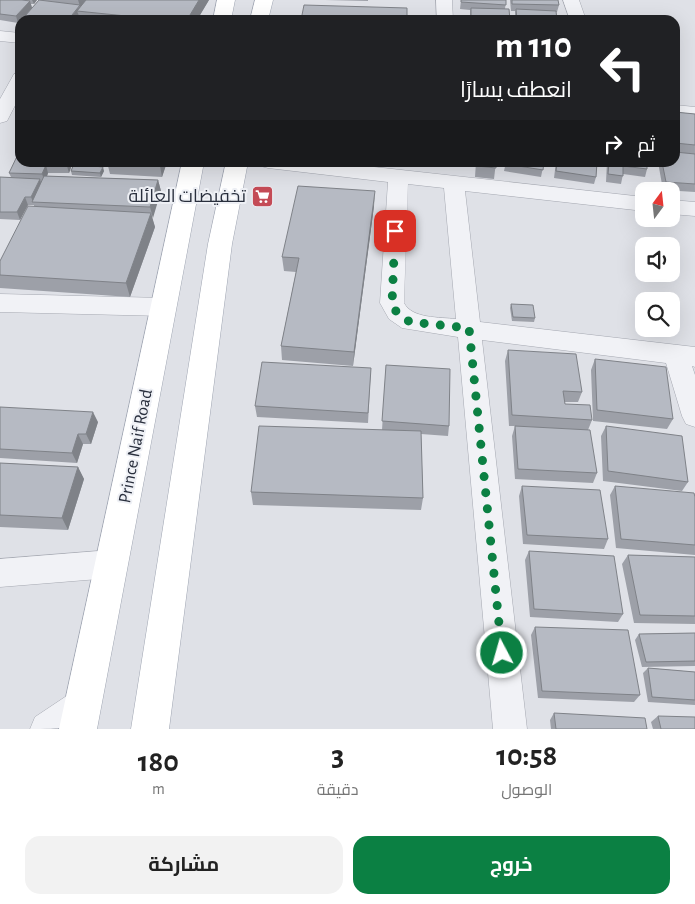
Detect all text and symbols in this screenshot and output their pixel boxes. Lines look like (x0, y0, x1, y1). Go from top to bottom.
text: 110 m (495, 29, 572, 64)
icon: left (590, 35, 655, 100)
text: انعطف يسارًا (460, 79, 572, 101)
icon: right (599, 130, 627, 158)
text: ثم (637, 136, 655, 155)
north arrow (635, 182, 680, 228)
map controls (635, 182, 680, 337)
supermarket icon: تخفيضات العائلة (250, 184, 274, 208)
place label: تخفيضات العائلة (128, 188, 246, 206)
pin (374, 210, 416, 252)
icon: arrive (381, 217, 409, 245)
button: sound (635, 237, 680, 282)
button: search (635, 292, 680, 337)
street label: Prince Naif Road (116, 388, 156, 505)
position arrow (475, 626, 527, 678)
text: 3 (331, 741, 344, 771)
text: 10:58 (496, 741, 557, 771)
text: 180 (138, 747, 179, 777)
text: m (152, 781, 165, 797)
text: دقيقة (317, 782, 358, 798)
text: الوصول (501, 782, 552, 798)
button: مشاركة (25, 836, 343, 894)
button: خروج (353, 836, 670, 894)

